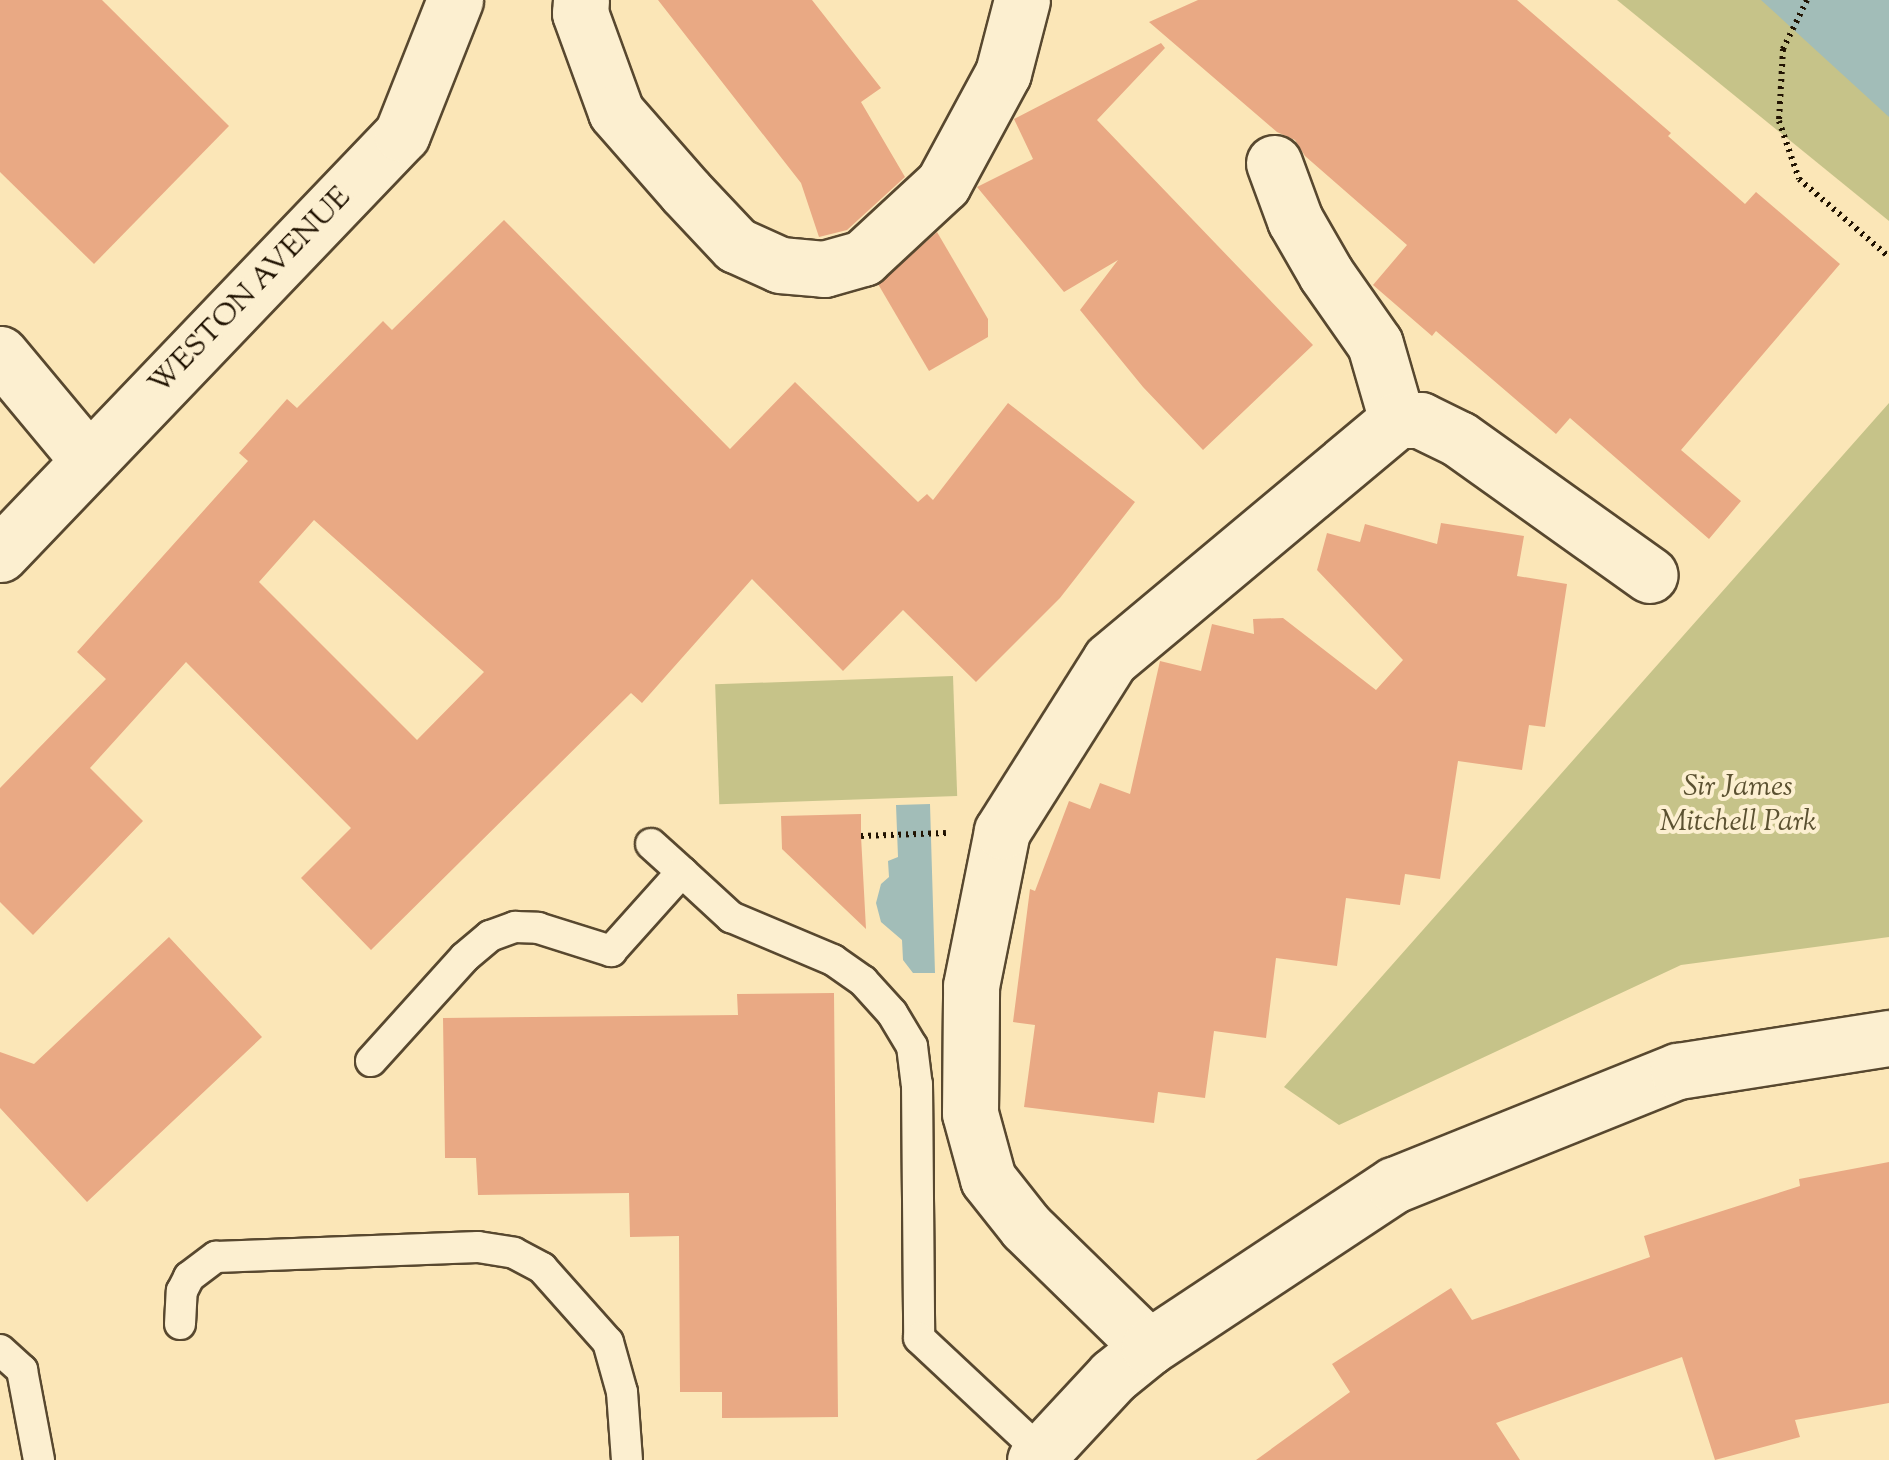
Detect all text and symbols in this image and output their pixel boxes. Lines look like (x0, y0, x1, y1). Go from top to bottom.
street label: WESTON AVENUE (143, 181, 359, 403)
park label: Sir James Mitchell Park (1659, 770, 1817, 840)

